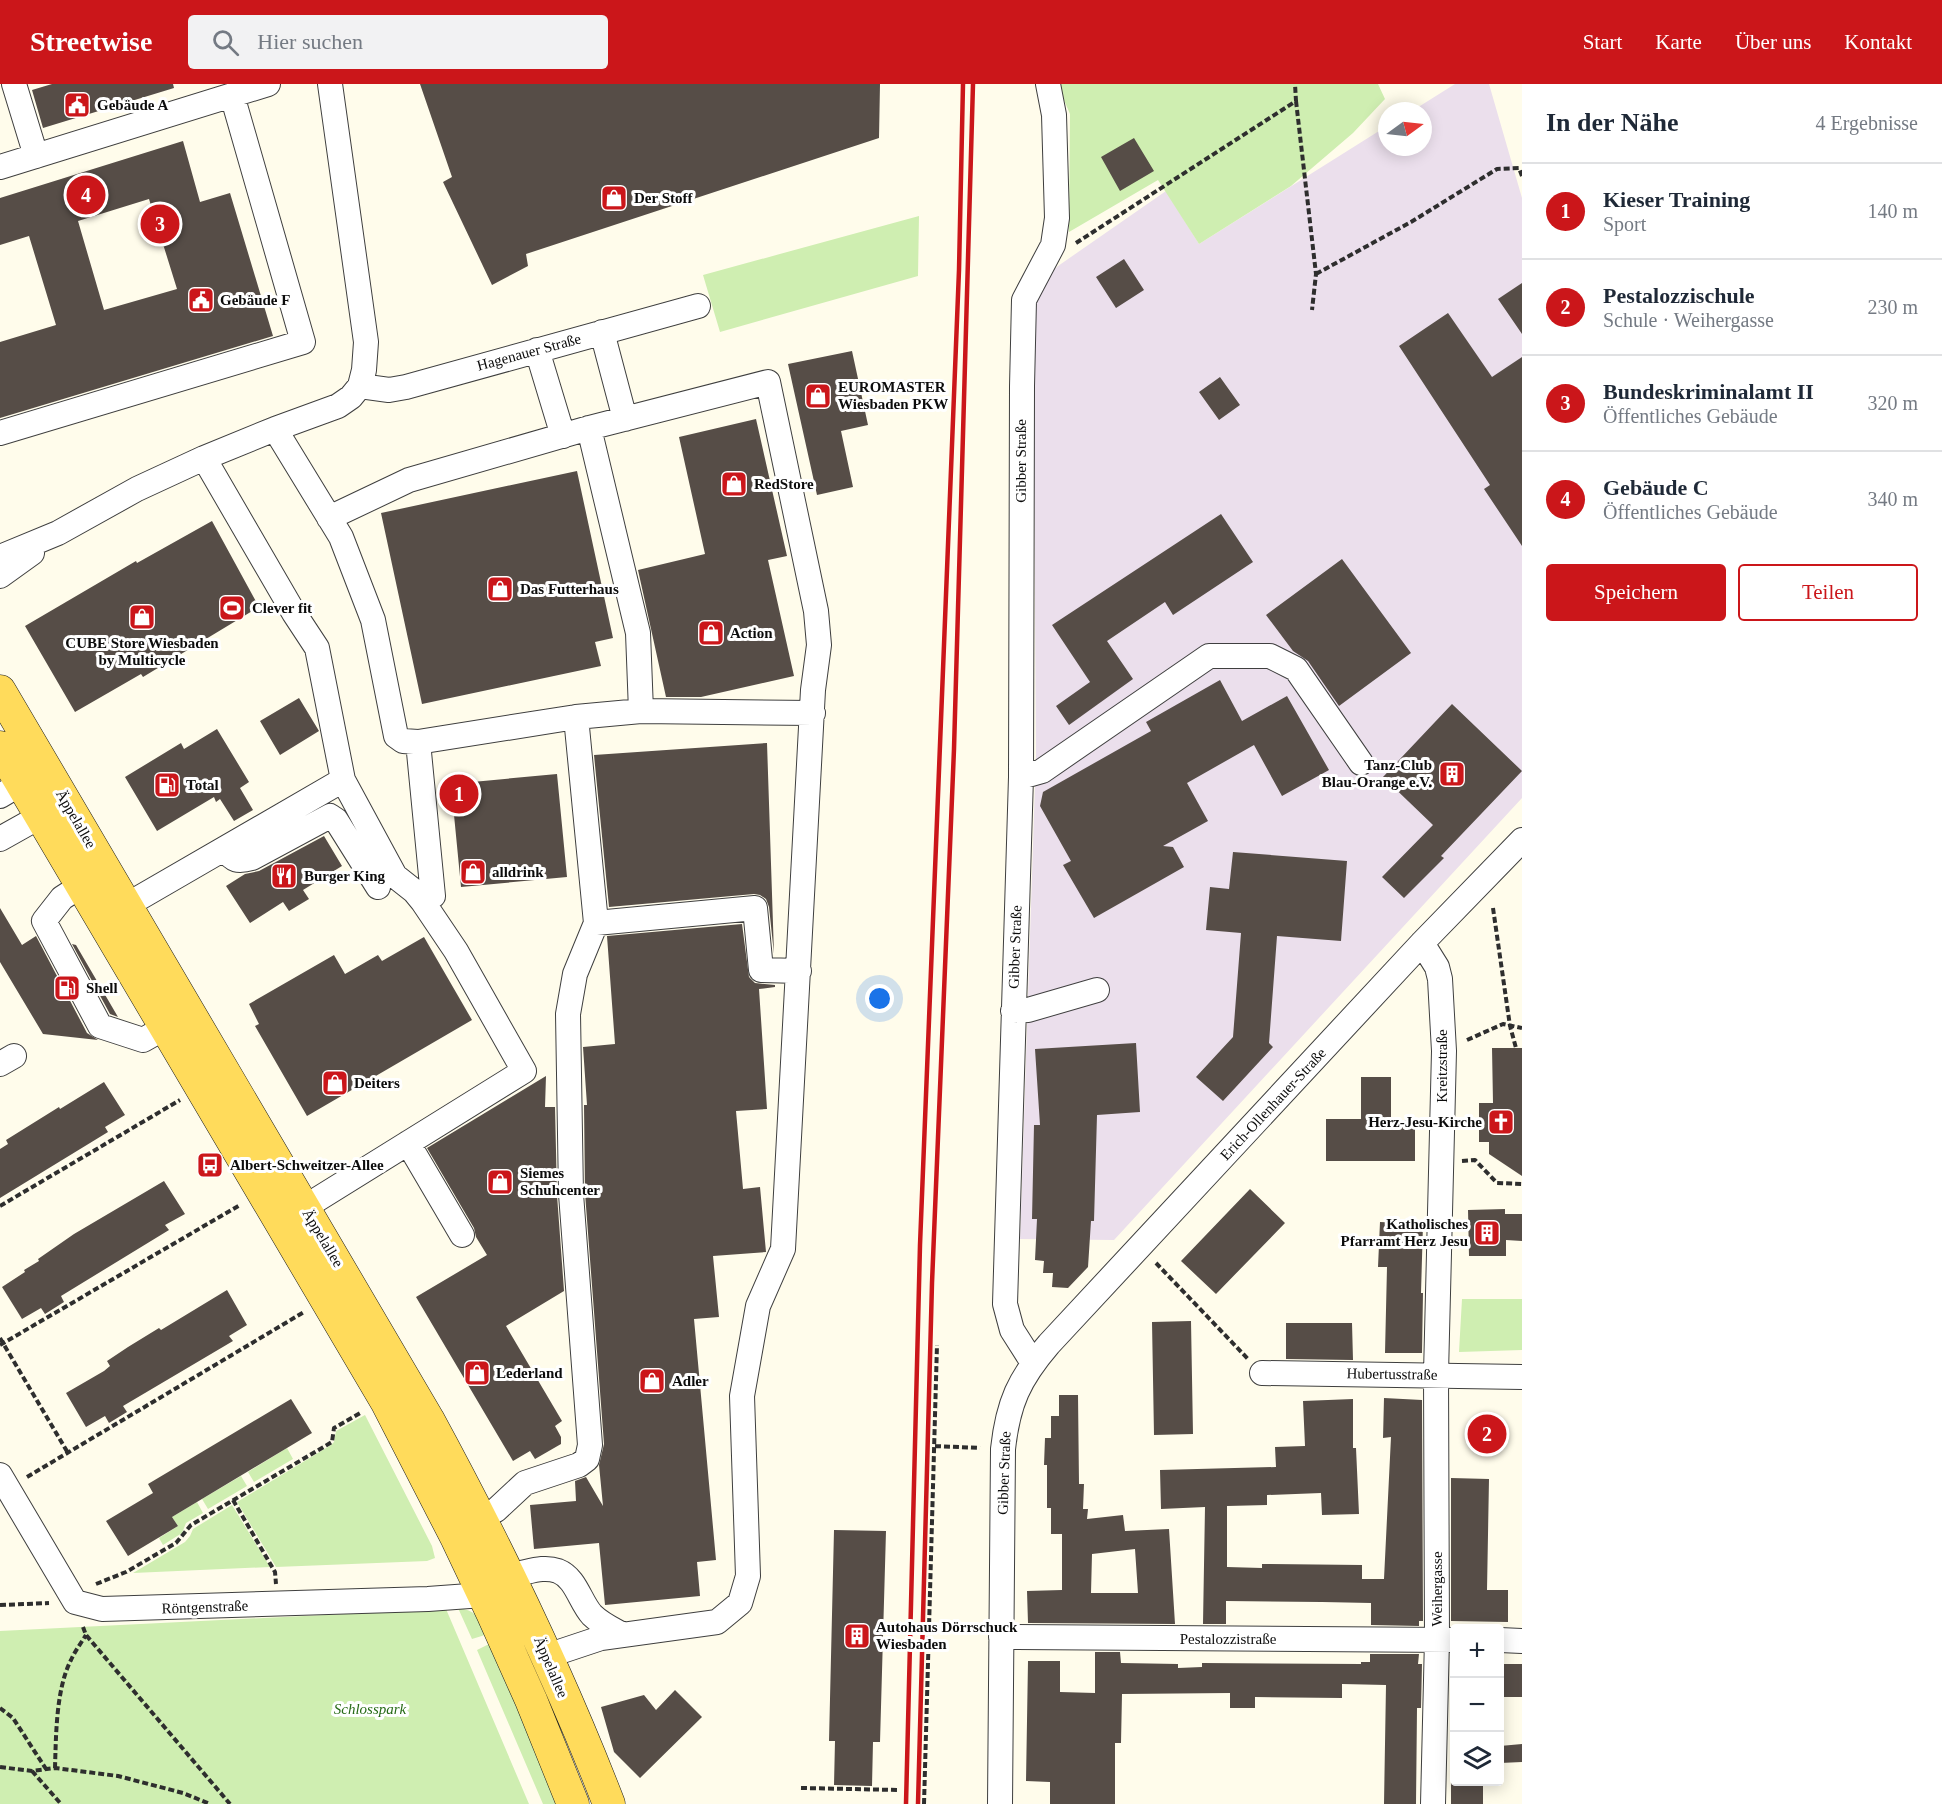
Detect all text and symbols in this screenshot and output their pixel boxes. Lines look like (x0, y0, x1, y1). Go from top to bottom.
search box (188, 15, 608, 69)
text: Streetwise (30, 26, 152, 57)
icon: search (209, 26, 242, 59)
text: Hier suchen (257, 29, 363, 54)
text: Start (1583, 30, 1622, 54)
text: Karte (1655, 30, 1702, 54)
text: Über uns (1735, 30, 1811, 54)
text: Kontakt (1844, 30, 1912, 54)
public building icon: Gebäude A (62, 90, 92, 120)
place label: Gebäude A (97, 97, 168, 113)
north arrow (1378, 102, 1432, 156)
text: In der Nähe (1546, 108, 1678, 137)
text: 4 Ergebnisse (1816, 112, 1918, 134)
pin: 4 (66, 172, 106, 218)
shop icon: Der Stoff (599, 183, 629, 213)
text: Kieser Training (1603, 187, 1750, 212)
place label: Der Stoff (634, 190, 693, 206)
text: 1 (1561, 200, 1571, 222)
text: 140 m (1867, 200, 1918, 222)
pin: 3 (140, 202, 180, 246)
text: Sport (1603, 213, 1646, 235)
text: Pestalozzischule (1603, 283, 1755, 308)
public building icon: Gebäude F (186, 285, 216, 315)
place label: Gebäude F (220, 292, 290, 308)
text: 2 (1561, 296, 1571, 318)
text: 230 m (1867, 296, 1918, 318)
text: Schule · Weihergasse (1603, 309, 1774, 331)
street label: Hagenauer Straße (475, 330, 583, 374)
place label: EUROMASTER Wiesbaden PKW (838, 379, 948, 412)
text: Bundeskriminalamt II (1603, 379, 1814, 404)
shop icon: EUROMASTER Wiesbaden PKW (803, 381, 833, 411)
text: 3 (1561, 392, 1571, 414)
text: 320 m (1867, 392, 1918, 414)
text: Öffentliches Gebäude (1603, 405, 1778, 427)
street label: Gibber Straße (1013, 419, 1029, 503)
shop icon: RedStore (719, 469, 749, 499)
text: Gebäude C (1603, 475, 1709, 500)
place label: RedStore (754, 476, 814, 492)
text: 4 (1561, 488, 1571, 510)
text: 340 m (1867, 488, 1918, 510)
text: Öffentliches Gebäude (1603, 501, 1778, 523)
button: Speichern (1546, 564, 1726, 621)
button: Teilen (1738, 564, 1918, 621)
shop icon: Das Futterhaus (485, 574, 515, 604)
place label: Das Futterhaus (520, 581, 619, 597)
sports icon: Clever fit (217, 593, 247, 623)
place label: Clever fit (252, 600, 312, 616)
shop icon: CUBE Store Wiesbaden by Multicycle (127, 602, 157, 632)
shop icon: Action (696, 618, 726, 648)
place label: Action (730, 625, 773, 641)
place label: CUBE Store Wiesbaden by Multicycle (65, 635, 219, 668)
place label: Tanz-Club Blau-Orange e.V. (1322, 757, 1432, 790)
building icon: Tanz-Club Blau-Orange e.V. (1437, 759, 1467, 789)
fuel station icon: Total (152, 770, 182, 800)
pin: 1 (440, 772, 478, 816)
place label: Total (186, 777, 219, 793)
street label: Äppelallee (53, 787, 99, 851)
shop icon: alldrink (458, 857, 488, 887)
restaurant icon: Burger King (269, 861, 299, 891)
place label: alldrink (492, 864, 544, 880)
place label: Burger King (304, 868, 385, 884)
street label: Gibber Straße (1006, 905, 1024, 989)
fuel station icon: Shell (52, 973, 82, 1003)
place label: Shell (86, 980, 118, 996)
your location (865, 984, 894, 1013)
street label: Kreitzstraße (1434, 1029, 1450, 1103)
street label: Erich-Ollenhauer-Straße (1217, 1044, 1329, 1163)
shop icon: Deiters (320, 1068, 350, 1098)
place label: Deiters (354, 1075, 400, 1091)
church icon: Herz-Jesu-Kirche (1486, 1107, 1516, 1137)
place label: Herz-Jesu-Kirche (1368, 1114, 1482, 1130)
bus stop icon: Albert-Schweitzer-Allee (195, 1150, 225, 1180)
place label: Albert-Schweitzer-Allee (230, 1157, 384, 1173)
place label: Siemes Schuhcenter (520, 1165, 600, 1198)
shop icon: Siemes Schuhcenter (485, 1167, 515, 1197)
street label: Äppelallee (299, 1206, 347, 1270)
place label: Katholisches Pfarramt Herz Jesu (1341, 1216, 1468, 1249)
building icon: Katholisches Pfarramt Herz Jesu (1472, 1218, 1502, 1248)
shop icon: Lederland (462, 1358, 492, 1388)
place label: Lederland (496, 1365, 563, 1381)
street label: Hubertusstraße (1346, 1365, 1438, 1383)
shop icon: Adler (637, 1366, 667, 1396)
place label: Adler (672, 1373, 709, 1389)
pin: 2 (1468, 1412, 1506, 1456)
street label: Gibber Straße (995, 1431, 1013, 1515)
street label: Weihergasse (1429, 1551, 1445, 1627)
street label: Röntgenstraße (161, 1597, 249, 1617)
place label: Autohaus Dörrschuck Wiesbaden (876, 1619, 1018, 1652)
building icon: Autohaus Dörrschuck Wiesbaden (842, 1621, 872, 1651)
map controls (1450, 1624, 1504, 1786)
button: + (1450, 1624, 1504, 1678)
street label: Pestalozzistraße (1180, 1631, 1277, 1647)
street label: Äppelallee (531, 1634, 571, 1700)
button: − (1450, 1678, 1504, 1732)
park label: Schlosspark (334, 1701, 407, 1717)
button: layers (1450, 1732, 1504, 1786)

